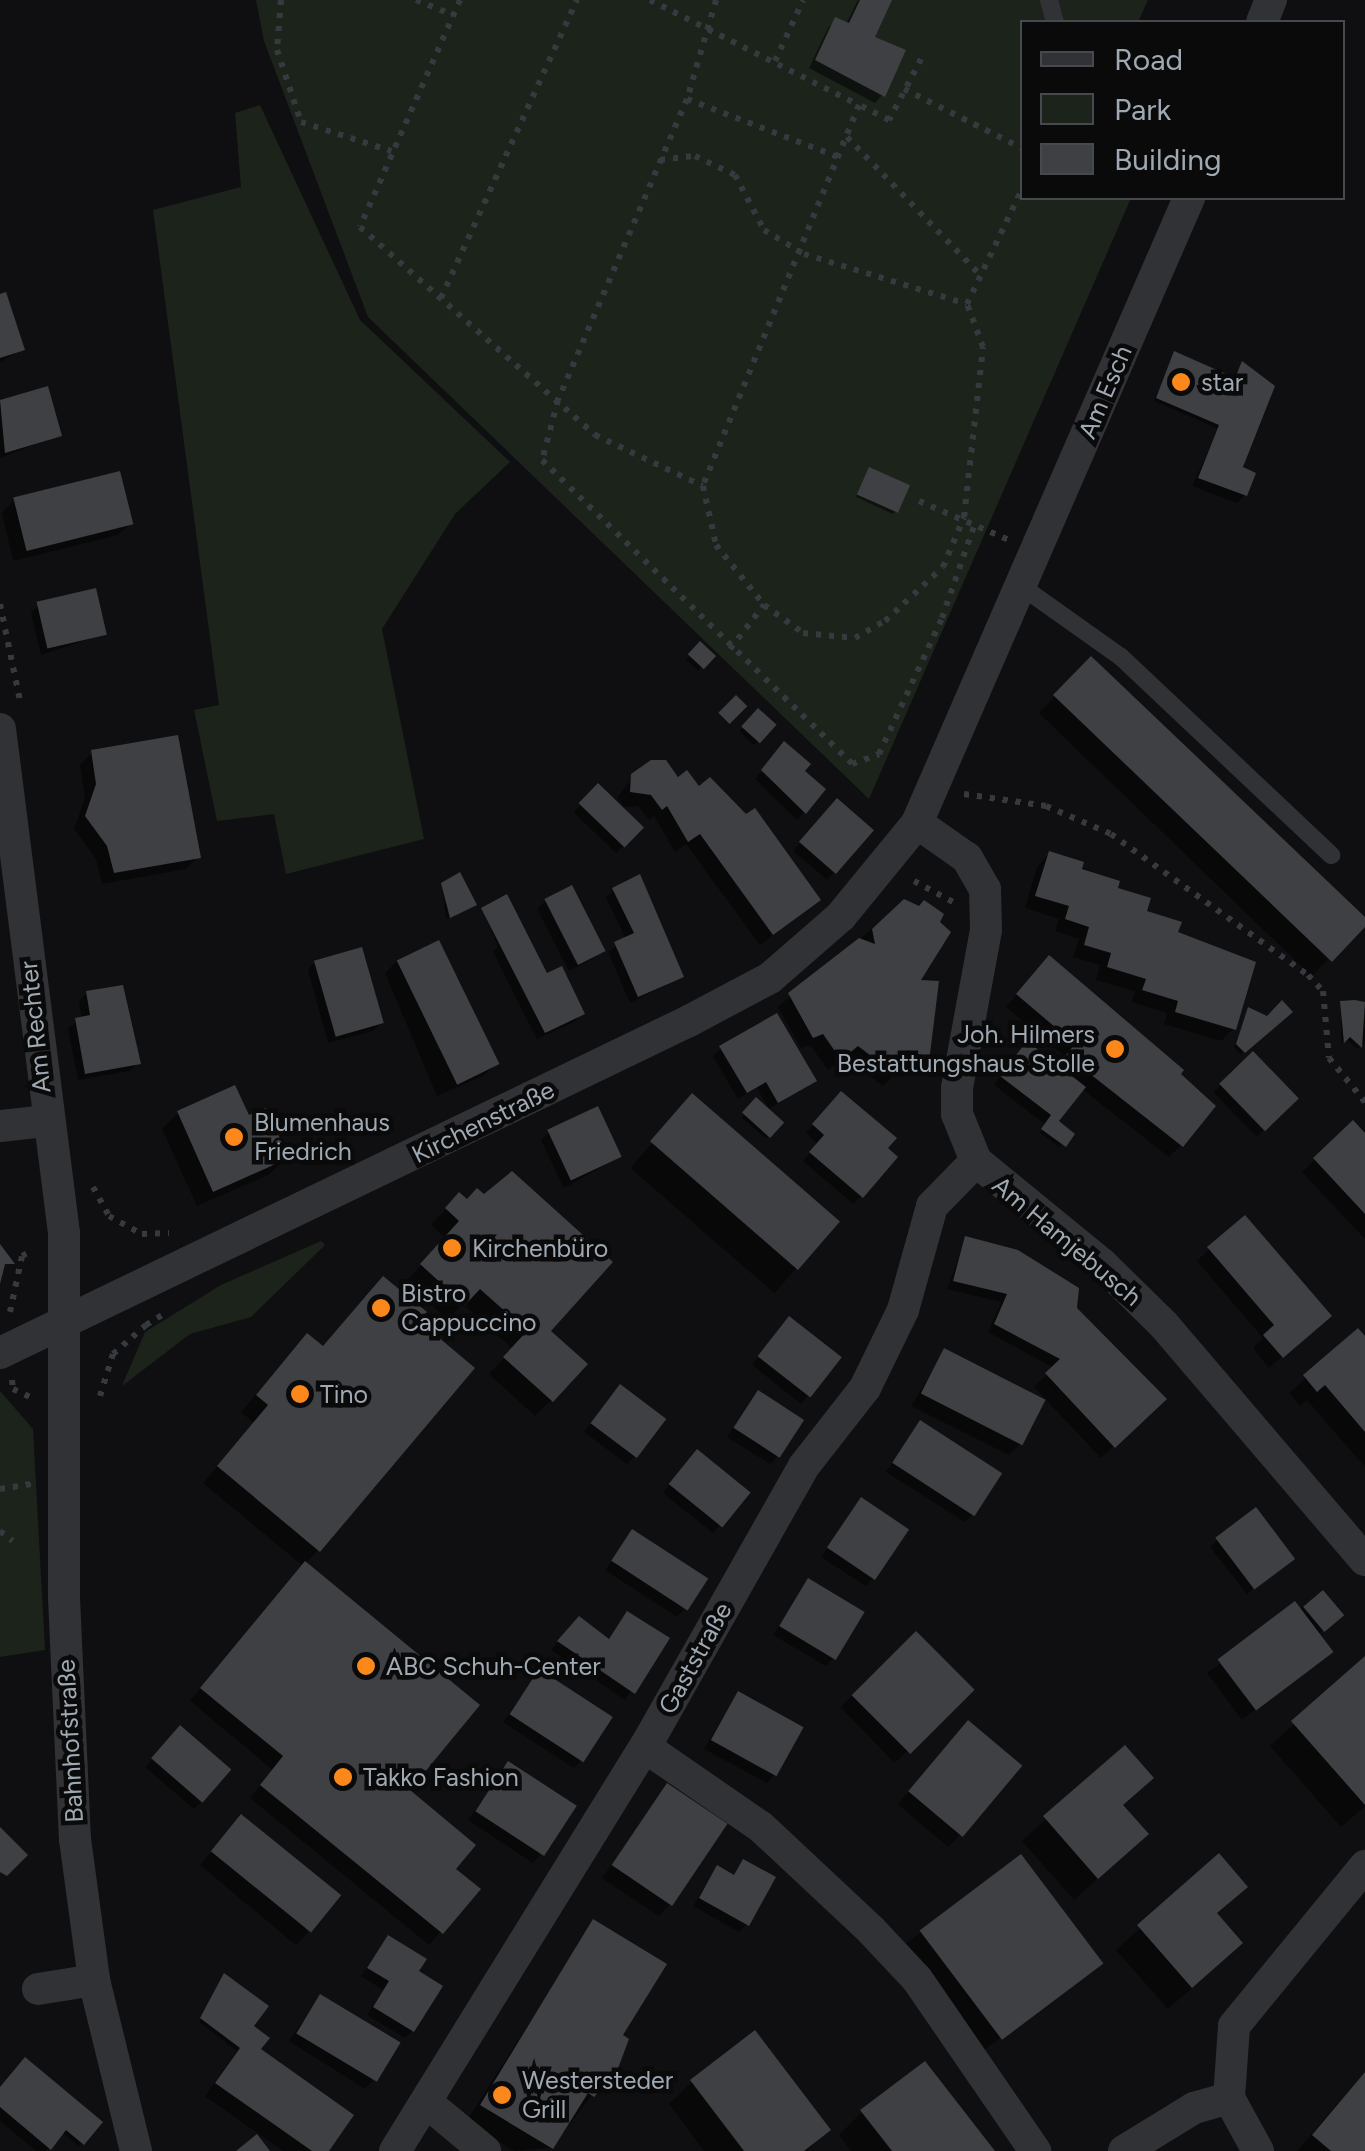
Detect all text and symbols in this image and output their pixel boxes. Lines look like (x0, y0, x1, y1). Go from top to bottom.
legend (1020, 20, 1345, 200)
text: Road (1114, 41, 1183, 78)
text: Park (1114, 91, 1171, 128)
text: Building (1114, 141, 1222, 178)
street label: Am Esch (1072, 341, 1138, 443)
place label: star (1201, 367, 1243, 397)
marker: star (1170, 371, 1192, 393)
street label: Am Rechter (13, 959, 57, 1095)
place label: Joh. Hilmers Bestattungshaus Stolle (837, 1020, 1095, 1079)
marker: Joh. Hilmers Bestattungshaus Stolle (1104, 1038, 1126, 1060)
street label: Kirchenstraße (407, 1075, 559, 1169)
place label: Blumenhaus Friedrich (254, 1108, 390, 1167)
marker: Blumenhaus Friedrich (223, 1126, 245, 1148)
street label: Am Hamjebusch (986, 1170, 1148, 1312)
place label: Kirchenbüro (472, 1233, 608, 1263)
marker: Kirchenbüro (441, 1237, 463, 1259)
place label: Bistro Cappuccino (401, 1279, 537, 1338)
marker: Bistro Cappuccino (370, 1297, 392, 1319)
place label: Tino (320, 1379, 368, 1409)
marker: Tino (289, 1383, 311, 1405)
street label: Gaststraße (652, 1597, 738, 1719)
place label: ABC Schuh-Center (386, 1651, 601, 1681)
marker: ABC Schuh-Center (355, 1655, 377, 1677)
street label: Bahnhofstraße (51, 1659, 89, 1823)
place label: Takko Fashion (363, 1762, 519, 1792)
marker: Takko Fashion (332, 1766, 354, 1788)
place label: Westersteder Grill (522, 2066, 673, 2125)
marker: Westersteder Grill (491, 2084, 513, 2106)

